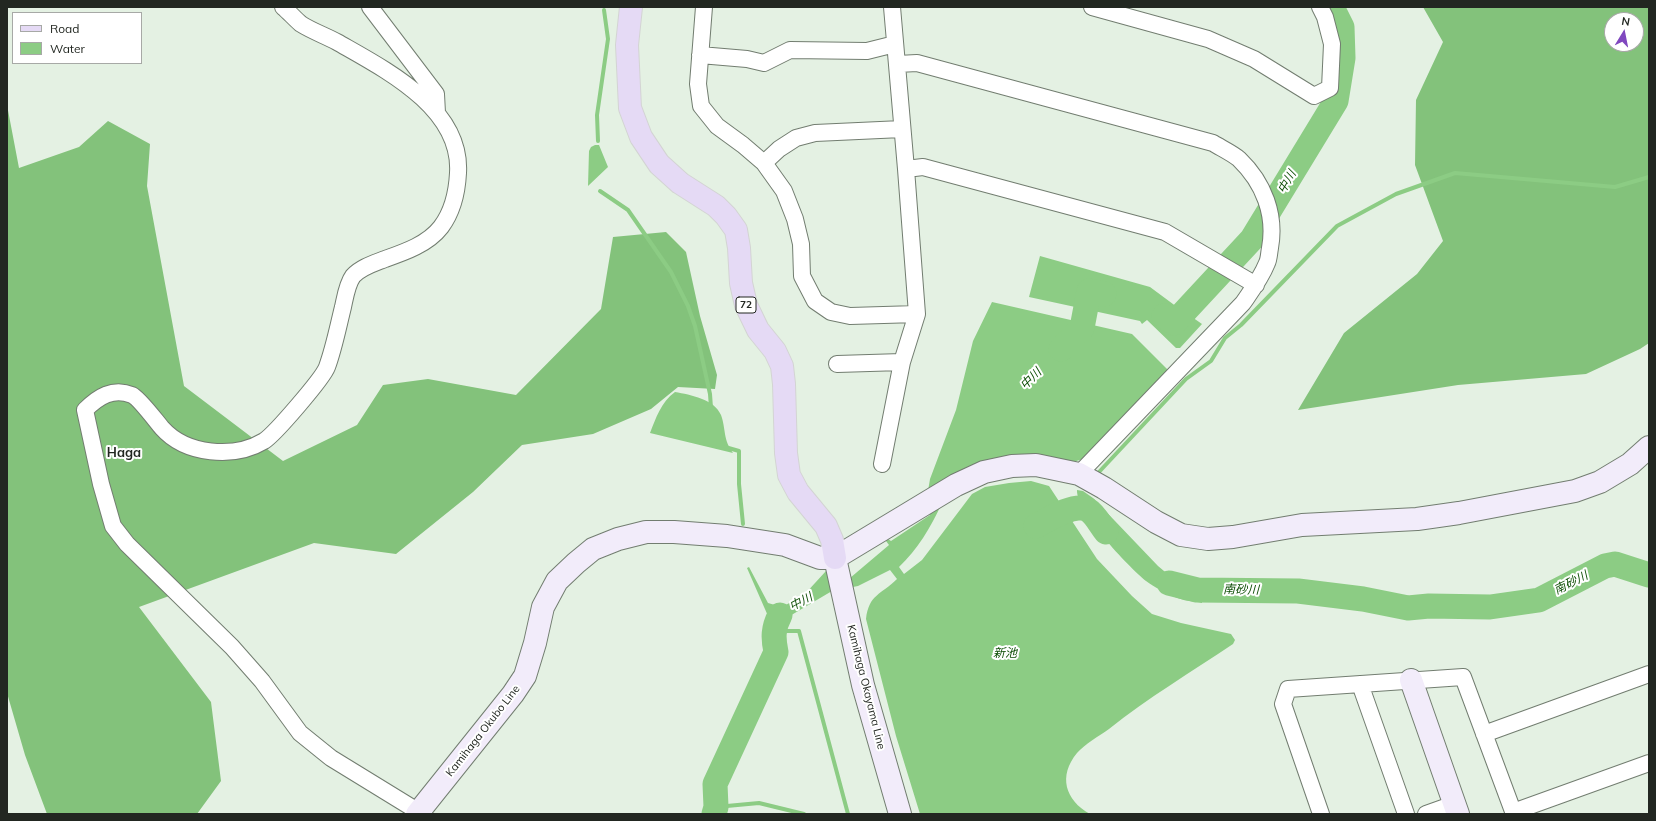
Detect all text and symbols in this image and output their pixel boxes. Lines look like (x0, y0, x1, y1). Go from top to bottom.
legend (12, 12, 142, 64)
north arrow (1604, 12, 1644, 52)
text: N (1621, 14, 1631, 29)
text: Road (50, 21, 79, 36)
text: Water (50, 41, 85, 56)
water label: 中川 (1275, 168, 1299, 196)
road number: 72 (736, 297, 756, 313)
water label: 中川 (1017, 365, 1045, 393)
district label: Haga (107, 445, 141, 461)
water label: 南砂川 (1552, 568, 1590, 598)
water label: 南砂川 (1223, 582, 1259, 598)
water label: 中川 (787, 590, 815, 614)
street label: Kamihaga Okayama Line (844, 623, 888, 751)
water label: 新池 (993, 646, 1017, 660)
street label: Kamihaga Okubo Line (443, 683, 523, 779)

